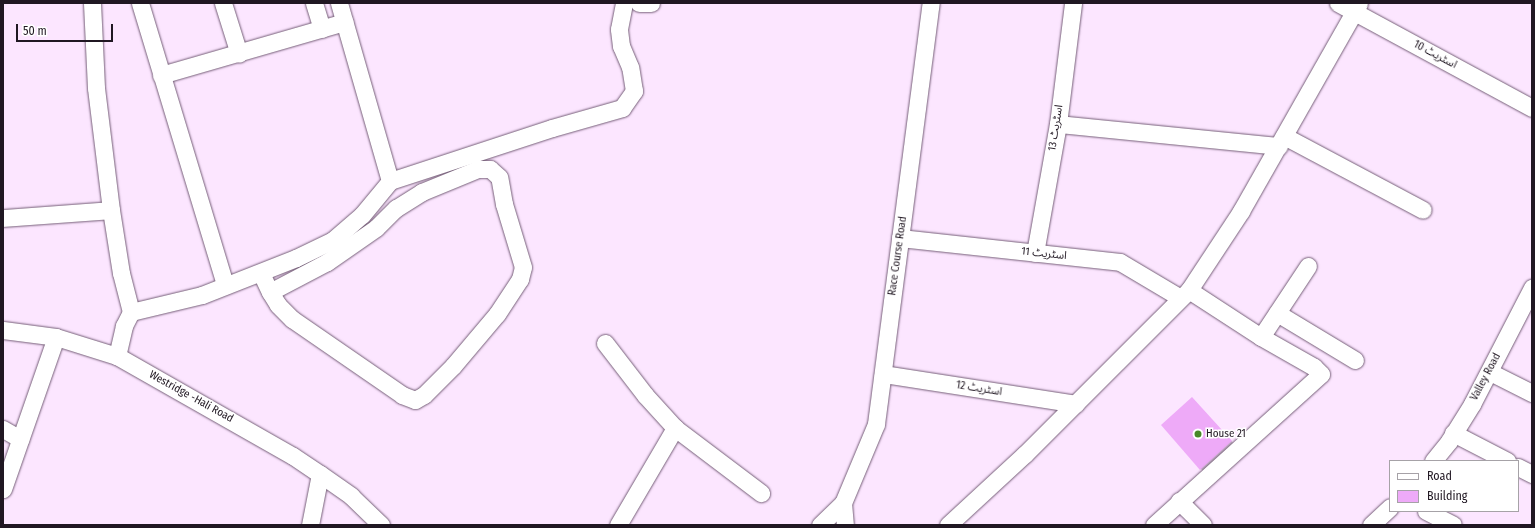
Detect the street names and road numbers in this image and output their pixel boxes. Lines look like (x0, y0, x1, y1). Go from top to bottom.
street label: اسٹریٹ 10 (1411, 38, 1459, 72)
street label: اسٹریٹ 13 (1046, 104, 1066, 152)
street label: Race Course Road (886, 216, 910, 296)
street label: اسٹریٹ 11 (1021, 245, 1067, 263)
street label: Valley Road (1468, 351, 1504, 403)
street label: Westridge -Hali Road (146, 368, 236, 426)
street label: اسٹریٹ 12 (955, 379, 1003, 399)

